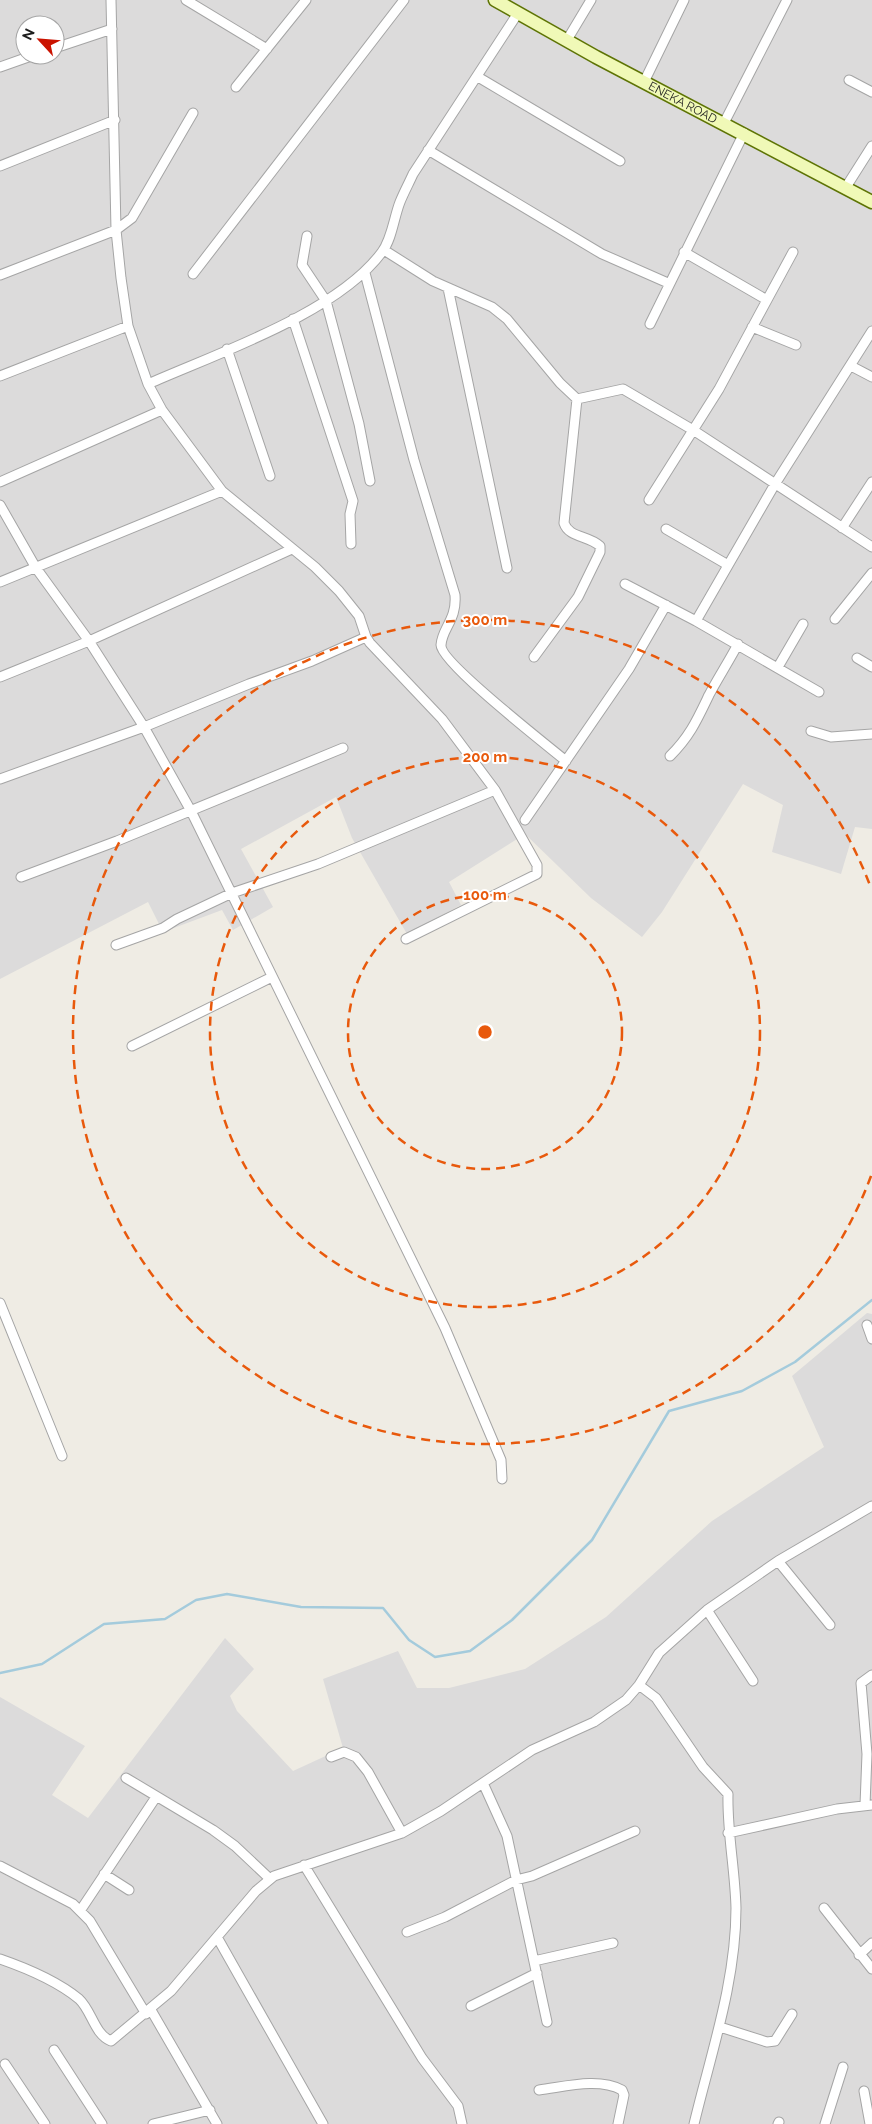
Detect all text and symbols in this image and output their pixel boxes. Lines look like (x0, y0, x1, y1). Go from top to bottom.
north arrow (15, 15, 65, 65)
text: N (19, 26, 38, 43)
street label: ENEKA ROAD (646, 79, 720, 127)
text: 300 m (463, 611, 507, 629)
text: 200 m (463, 748, 507, 766)
text: 100 m (463, 886, 507, 904)
centre of rings (476, 1023, 494, 1041)

